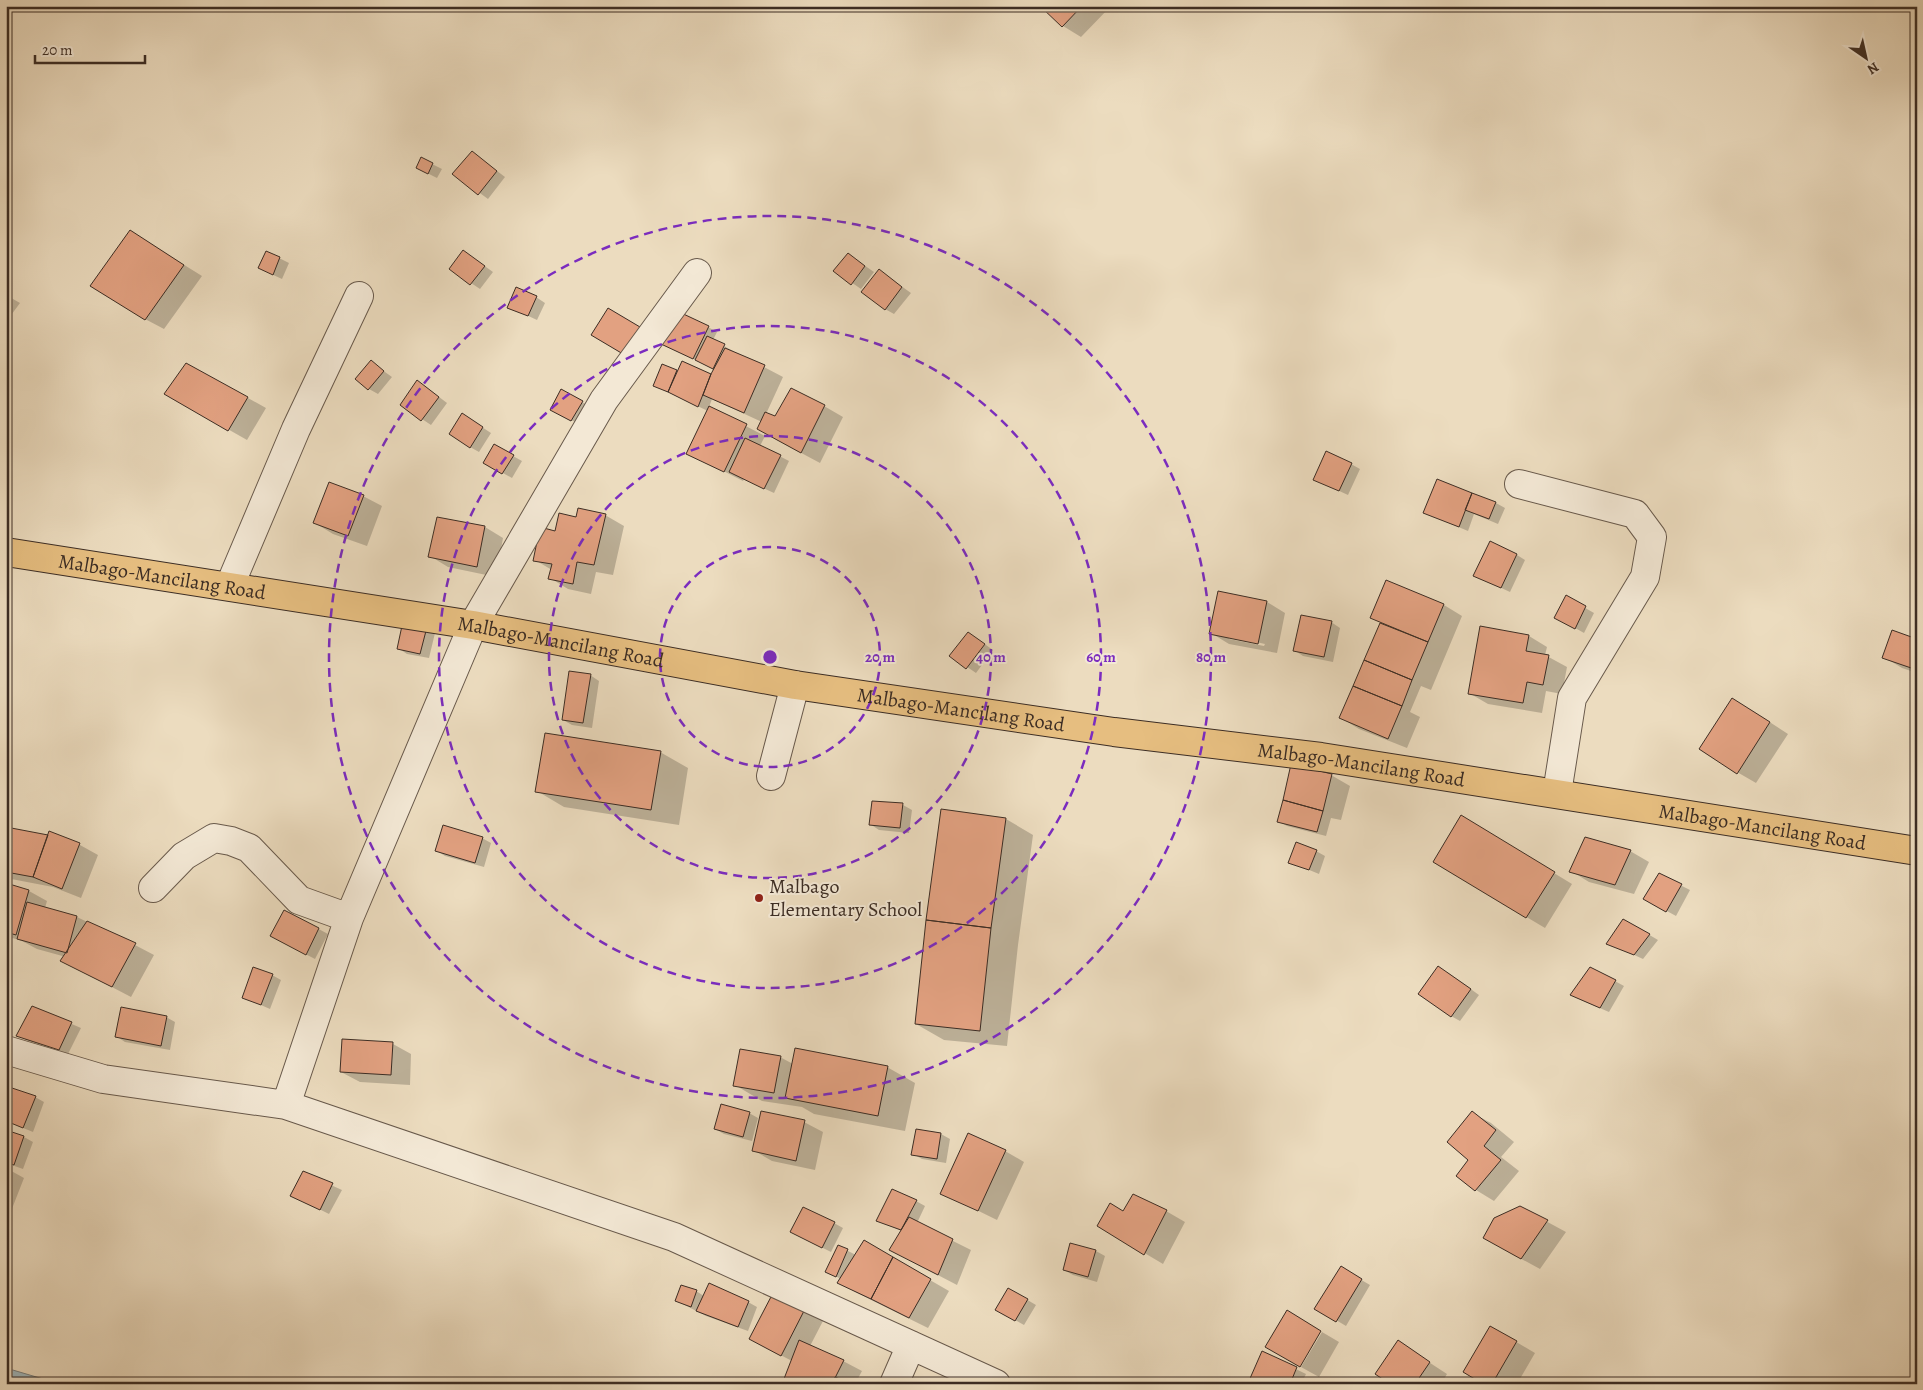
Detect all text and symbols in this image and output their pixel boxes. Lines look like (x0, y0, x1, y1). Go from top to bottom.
scale bar (35, 32, 145, 64)
north arrow (1840, 32, 1890, 82)
text: 20 m (42, 40, 73, 60)
text: N (1863, 58, 1883, 79)
street label: Malbago-Mancilang Road (57, 547, 268, 606)
street label: Malbago-Mancilang Road (456, 609, 667, 674)
text: 20 m (865, 647, 895, 667)
text: 40 m (976, 647, 1006, 667)
text: 60 m (1086, 647, 1116, 667)
text: 80 m (1196, 647, 1226, 667)
centre of rings (761, 648, 779, 666)
street label: Malbago-Mancilang Road (855, 681, 1067, 738)
street label: Malbago-Mancilang Road (1256, 736, 1467, 793)
street label: Malbago-Mancilang Road (1657, 797, 1868, 856)
place label: Malbago Elementary School (769, 873, 922, 923)
marker: Malbago Elementary School (753, 892, 765, 904)

